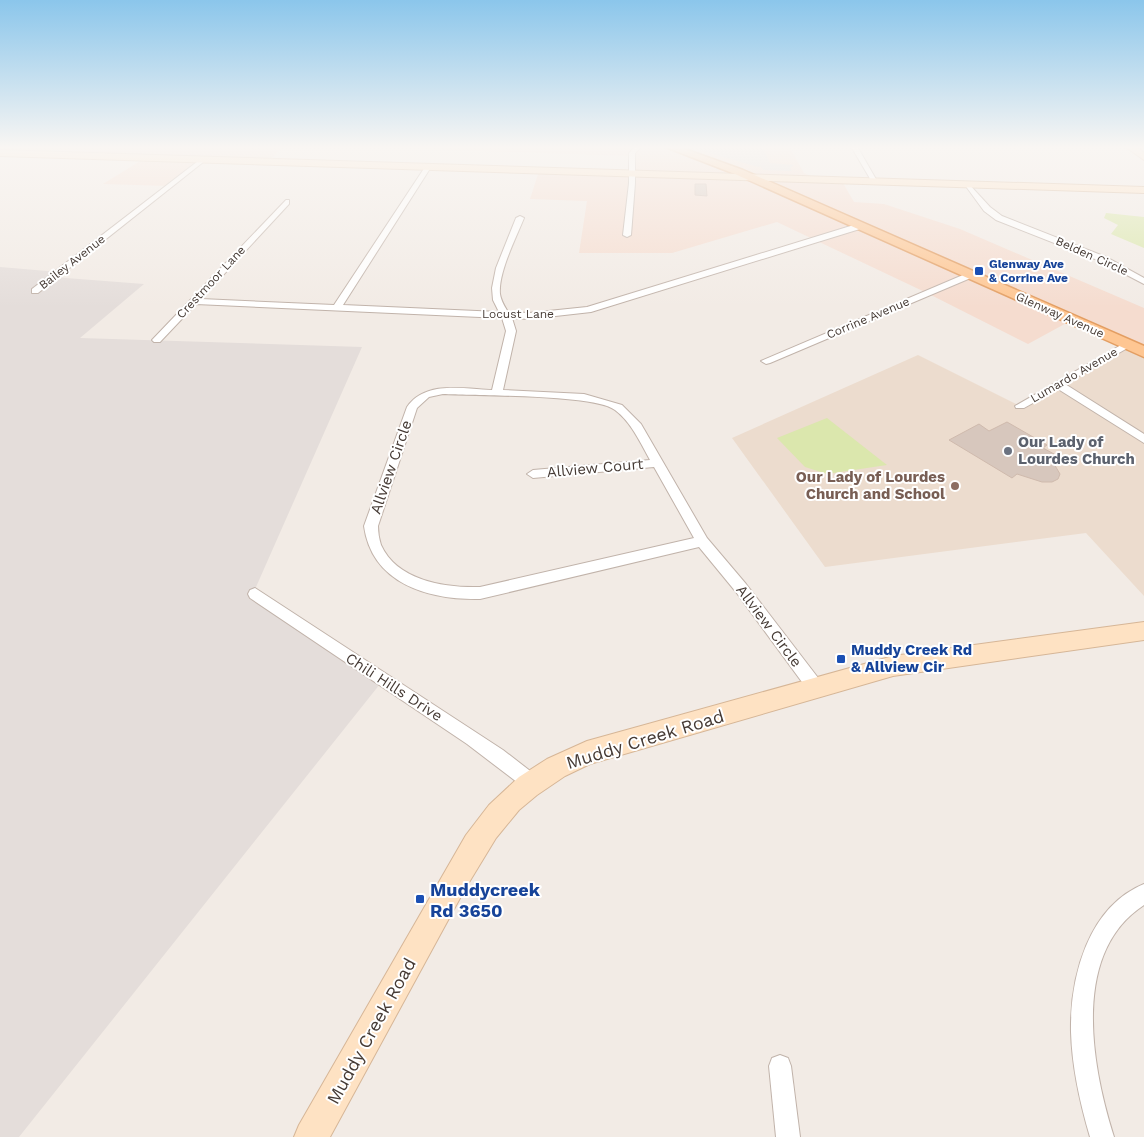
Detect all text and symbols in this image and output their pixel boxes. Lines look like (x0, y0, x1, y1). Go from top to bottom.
street label: Bailey Avenue (36, 232, 108, 292)
street label: Belden Circle (1054, 234, 1130, 278)
street label: Crestmoor Lane (174, 243, 248, 321)
place label: Glenway Ave & Corrine Ave (989, 257, 1068, 285)
marker: Glenway Ave & Corrine Ave (973, 265, 985, 277)
street label: Glenway Avenue (1014, 289, 1106, 341)
street label: Corrine Avenue (824, 294, 912, 342)
street label: Locust Lane (482, 307, 554, 321)
street label: Lumardo Avenue (1028, 344, 1120, 406)
street label: Allview Circle (367, 418, 415, 516)
place label: Our Lady of Lourdes Church (1018, 433, 1135, 468)
marker: Our Lady of Lourdes Church (1002, 445, 1014, 457)
street label: Allview Court (546, 455, 645, 481)
place label: Our Lady of Lourdes Church and School (796, 468, 945, 503)
marker: Our Lady of Lourdes Church and School (949, 480, 961, 492)
street label: Allview Circle (732, 581, 806, 671)
place label: Muddy Creek Rd & Allview Cir (851, 641, 972, 676)
street label: Chili Hills Drive (342, 649, 446, 725)
marker: Muddy Creek Rd & Allview Cir (835, 653, 847, 665)
street label: Muddy Creek Road (564, 705, 726, 773)
place label: Muddycreek Rd 3650 (430, 879, 541, 921)
marker: Muddycreek Rd 3650 (414, 893, 426, 905)
street label: Muddy Creek Road (322, 954, 420, 1108)

